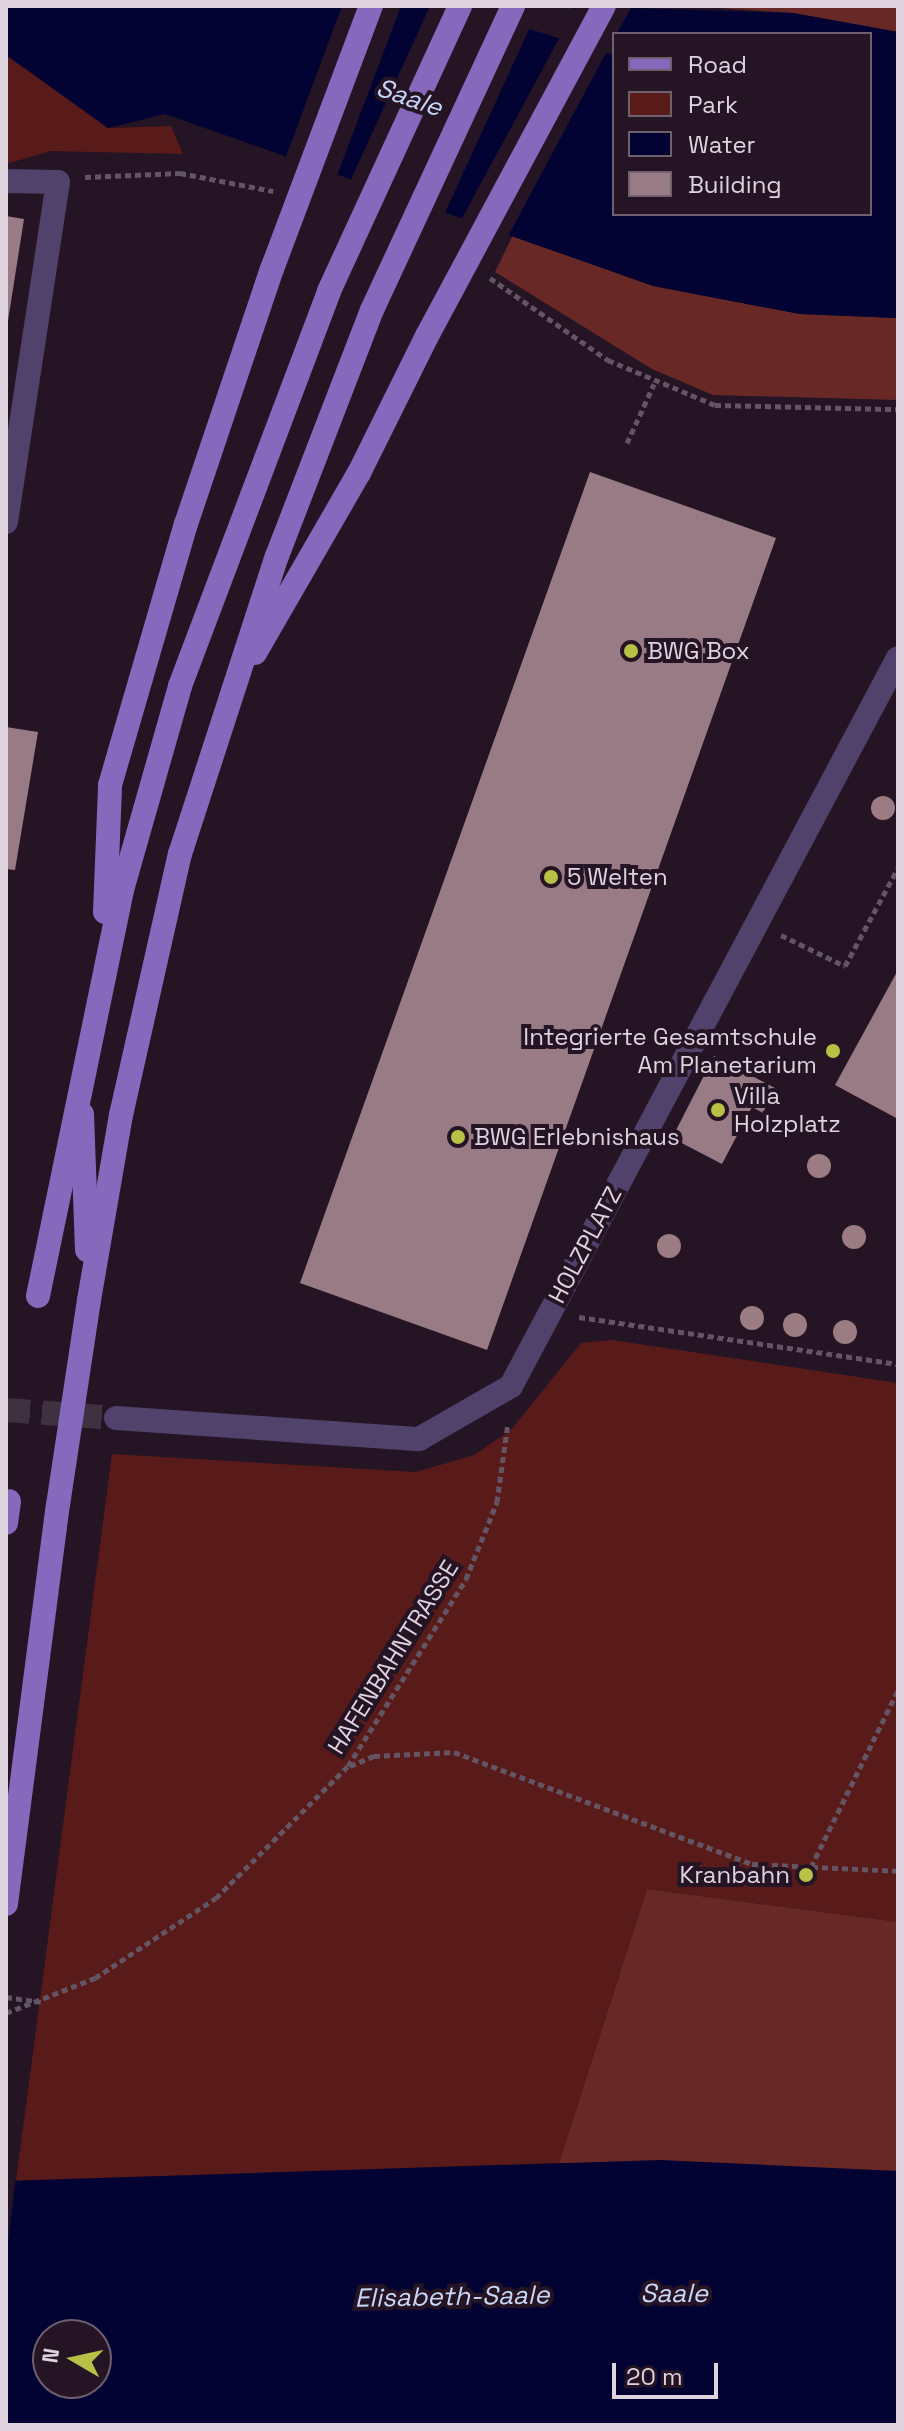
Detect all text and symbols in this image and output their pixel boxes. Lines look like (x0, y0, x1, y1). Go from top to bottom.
legend (612, 32, 872, 216)
text: Road (688, 49, 747, 80)
water label: Saale (372, 72, 446, 124)
text: Park (688, 89, 738, 120)
text: Water (688, 129, 756, 160)
text: Building (688, 169, 782, 200)
place label: BWG Box (647, 637, 750, 665)
marker: BWG Box (622, 642, 640, 660)
place label: 5 Welten (567, 863, 668, 891)
marker: 5 Welten (542, 868, 560, 886)
place label: Integrierte Gesamtschule Am Planetarium (523, 1023, 817, 1079)
marker: Integrierte Gesamtschule Am Planetarium (824, 1042, 842, 1060)
place label: Villa Holzplatz (734, 1082, 841, 1138)
marker: Villa Holzplatz (709, 1101, 727, 1119)
place label: BWG Erlebnishaus (474, 1123, 680, 1151)
marker: BWG Erlebnishaus (449, 1128, 467, 1146)
street label: HOLZPLATZ (542, 1182, 628, 1308)
street label: HAFENBAHNTRASSE (322, 1555, 464, 1759)
place label: Kranbahn (680, 1861, 790, 1889)
marker: Kranbahn (797, 1866, 815, 1884)
water label: Saale (640, 2278, 708, 2310)
water label: Elisabeth-Saale (354, 2280, 550, 2314)
north arrow (32, 2319, 112, 2399)
text: N (35, 2346, 65, 2365)
scale bar (616, 2347, 722, 2397)
text: 20 m (626, 2361, 683, 2392)

